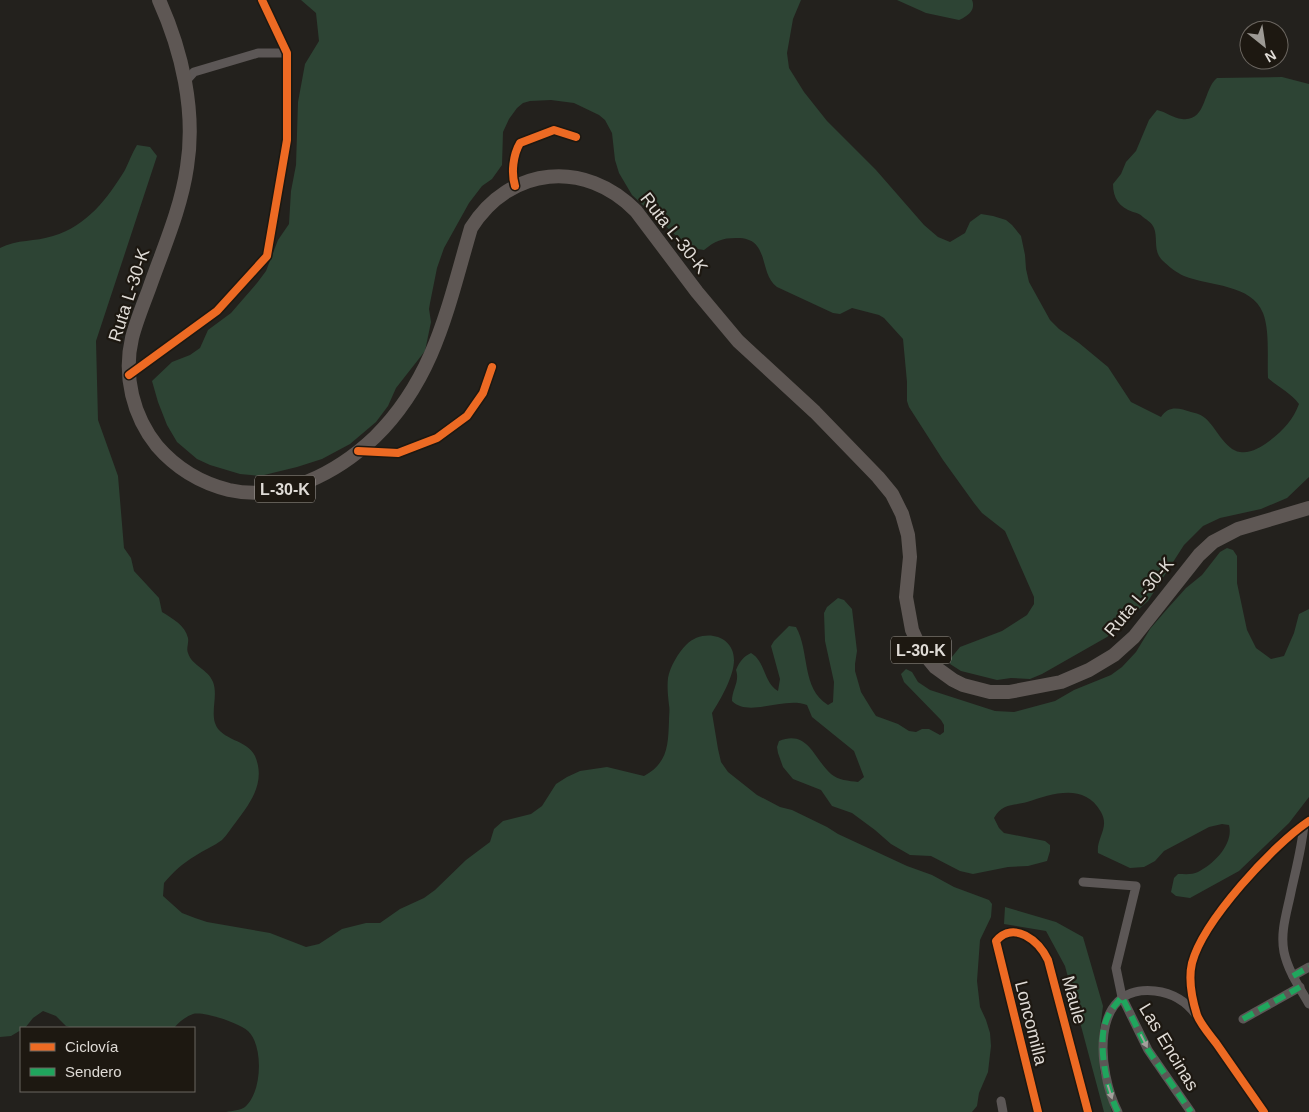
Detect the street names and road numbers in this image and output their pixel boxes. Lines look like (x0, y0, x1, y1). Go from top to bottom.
street label: Ruta L-30-K (636, 189, 712, 277)
street label: Ruta L-30-K (104, 246, 154, 344)
road number: L-30-K (255, 476, 315, 502)
street label: Ruta L-30-K (1100, 553, 1178, 641)
road number: L-30-K (891, 636, 951, 664)
street label: Maule (1058, 974, 1090, 1026)
street label: Loncomilla (1011, 979, 1051, 1068)
street label: Las Encinas (1135, 1000, 1203, 1094)

